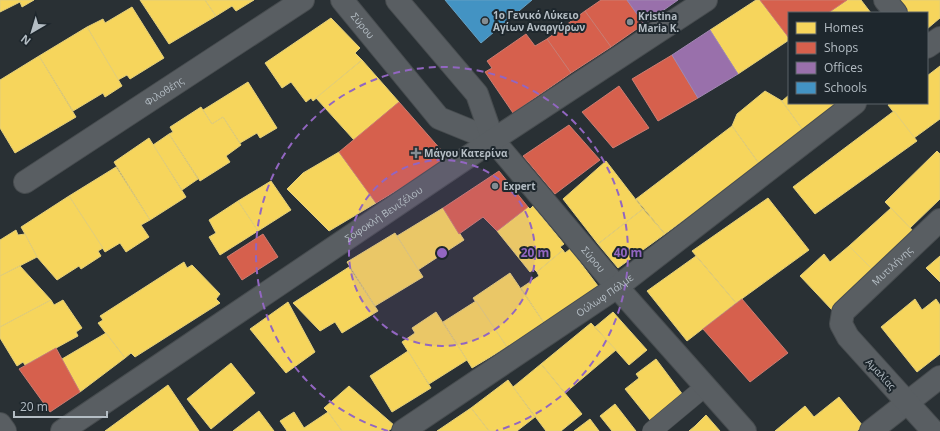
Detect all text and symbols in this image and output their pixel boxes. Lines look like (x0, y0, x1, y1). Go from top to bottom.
place label: 1ο Γενικό Λύκειο Αγίων Αναργύρων (493, 8, 585, 34)
street label: Σύρου (348, 9, 378, 41)
place label: Kristina Maria K. (638, 9, 679, 35)
north arrow (12, 12, 52, 52)
legend (788, 12, 928, 104)
marker: 1ο Γενικό Λύκειο Αγίων Αναργύρων (480, 16, 490, 26)
marker: Kristina Maria K. (625, 17, 635, 27)
text: Homes (824, 19, 864, 36)
text: N (17, 32, 34, 49)
text: Shops (824, 39, 859, 56)
text: Offices (824, 59, 863, 76)
street label: Φιλοθέης (141, 73, 186, 109)
text: Schools (824, 79, 867, 96)
place label: Μάγου Κατερίνα (424, 146, 508, 160)
marker: Μάγου Κατερίνα (411, 148, 421, 158)
place label: Expert (503, 179, 536, 193)
marker: Expert (490, 181, 500, 191)
street label: Σοφοκλή Βενιζέλου (342, 183, 425, 245)
street label: Σύρου (578, 243, 608, 275)
street label: Μυτιλήνης (868, 243, 915, 288)
text: 20 m (521, 244, 549, 261)
text: 40 m (614, 244, 642, 261)
centre of rings (435, 246, 449, 260)
street label: Ούλωφ Πάλμε (573, 270, 636, 320)
street label: Αμαλίας (863, 355, 899, 393)
scale bar (14, 393, 107, 419)
text: 20 m (20, 398, 48, 415)

